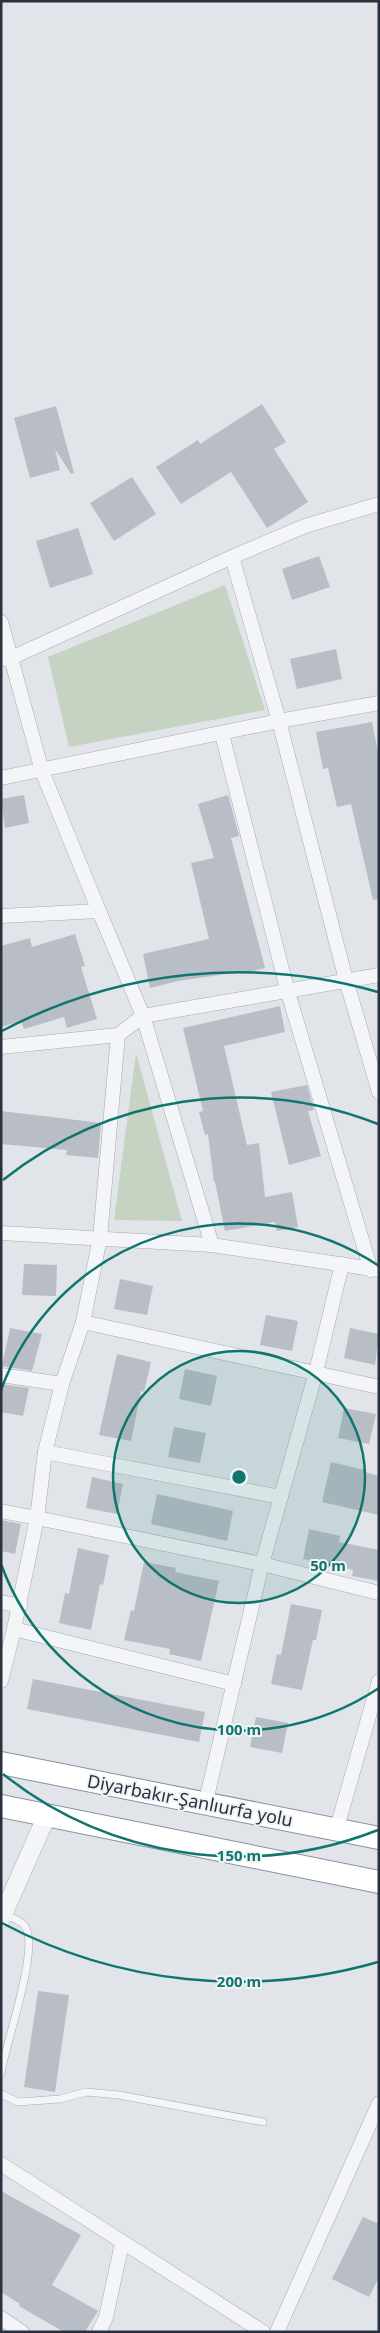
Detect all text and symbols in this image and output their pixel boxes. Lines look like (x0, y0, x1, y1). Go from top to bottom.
centre of rings (230, 1468, 248, 1486)
text: 50 m (310, 1555, 346, 1575)
text: 100 m (217, 1719, 261, 1739)
street label: Diyarbakır-Şanlıurfa yolu (85, 1768, 295, 1832)
text: 150 m (217, 1845, 261, 1865)
text: 200 m (217, 1971, 261, 1991)

